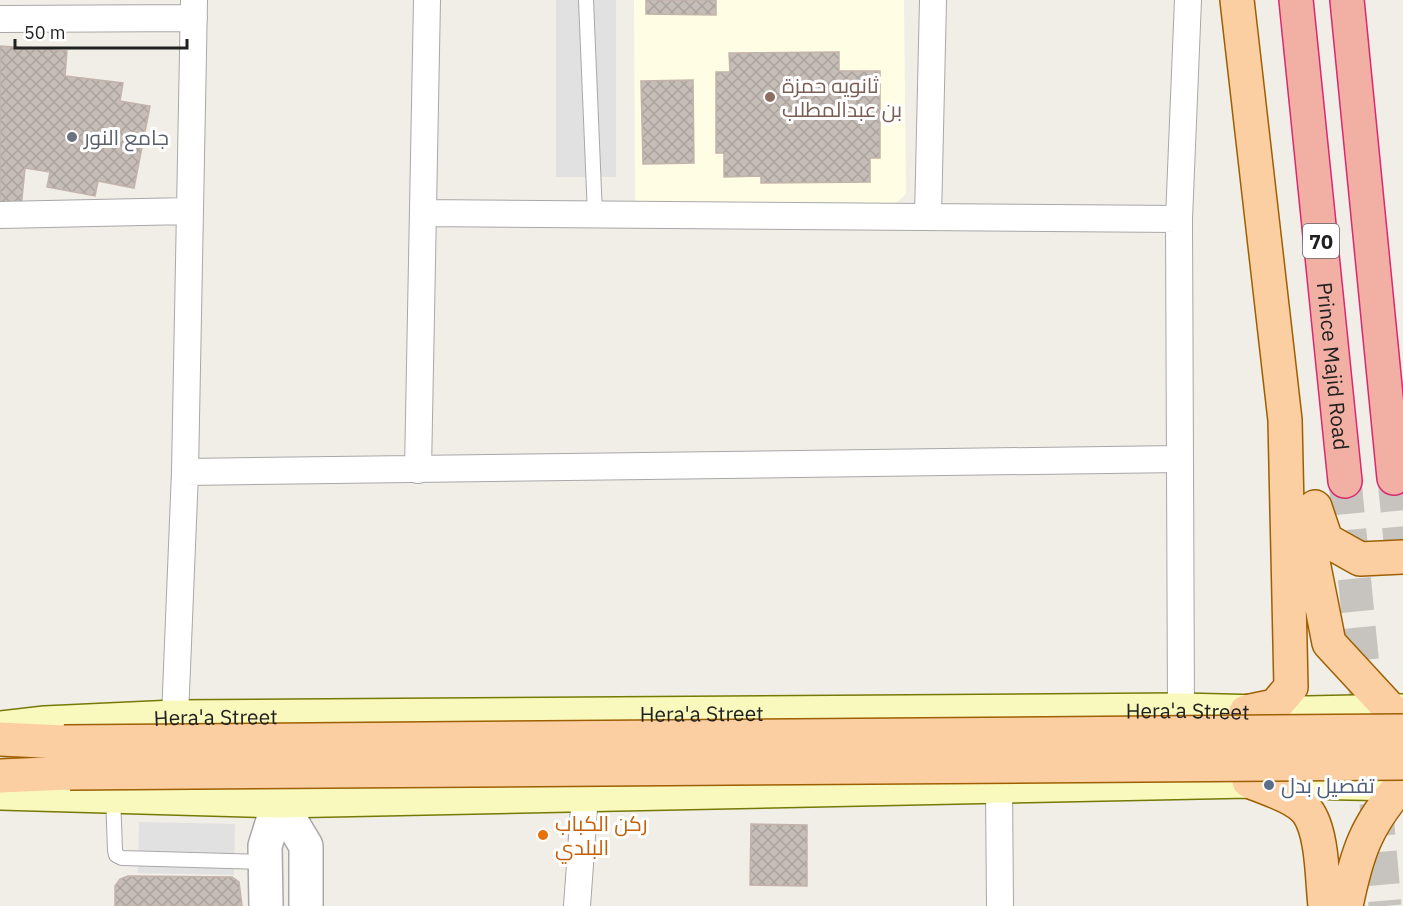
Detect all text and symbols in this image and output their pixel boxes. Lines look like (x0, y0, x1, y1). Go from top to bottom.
scale bar (15, 12, 188, 50)
text: 50 m (24, 21, 66, 44)
place label: ثانويه حمزة بن عبدالمطلب (782, 71, 902, 123)
marker: ثانويه حمزة بن عبدالمطلب (763, 90, 777, 104)
place label: جامع النور (83, 123, 169, 152)
marker: جامع النور (65, 130, 79, 144)
road number: 70 (1303, 224, 1339, 258)
street label: Prince Majid Road (1311, 281, 1356, 451)
street label: Hera'a Street (1126, 696, 1250, 726)
street label: Hera'a Street (640, 699, 764, 728)
street label: Hera'a Street (153, 702, 278, 732)
place label: تفصيل بدل (1281, 771, 1375, 799)
marker: تفصيل بدل (1262, 778, 1276, 792)
place label: ركن الكباب البلدي (555, 809, 647, 864)
marker: ركن الكباب البلدي (536, 828, 550, 842)

